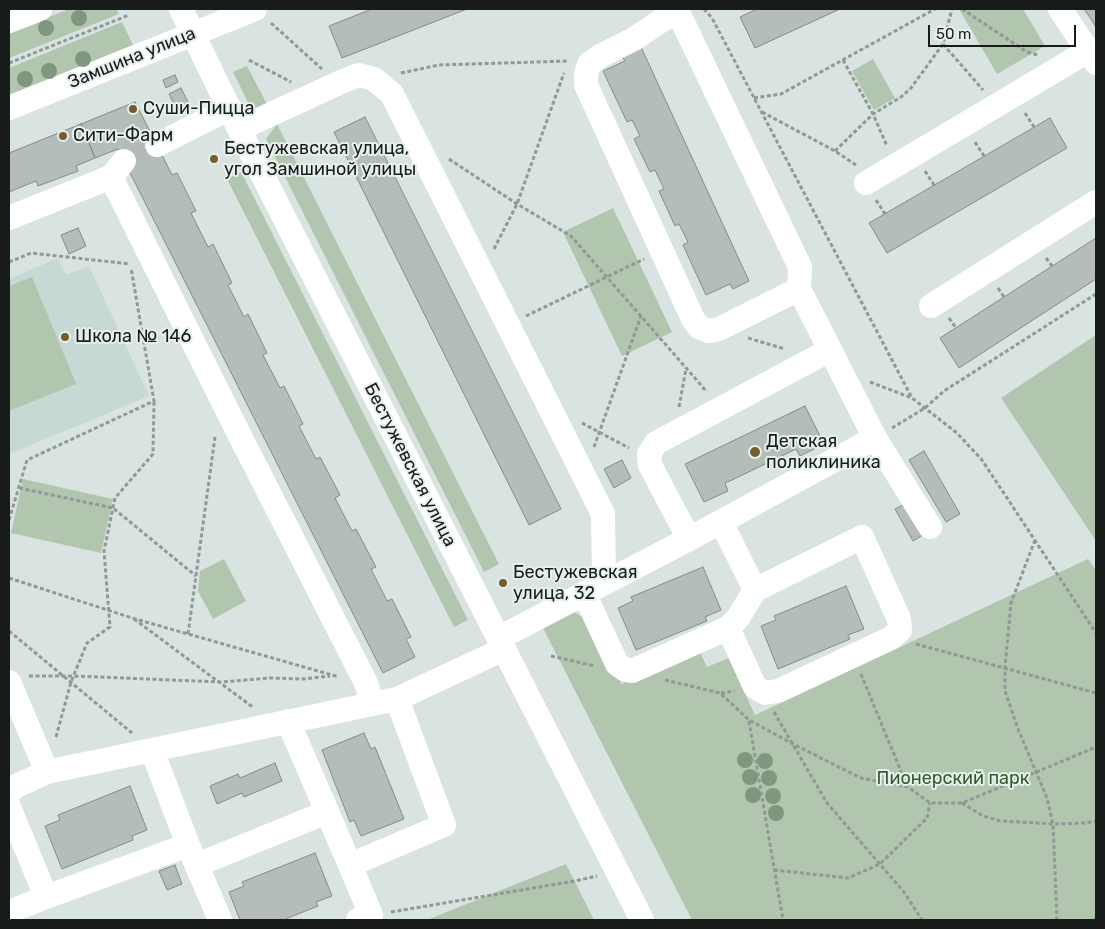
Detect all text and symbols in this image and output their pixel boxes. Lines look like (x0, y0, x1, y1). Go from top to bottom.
scale bar (930, 15, 1078, 47)
street label: Замшина улица (65, 23, 199, 93)
text: 50 m (936, 25, 971, 43)
place label: Суши-Пицца (143, 98, 255, 120)
marker: Суши-Пицца (127, 103, 139, 115)
place label: Сити-Фарм (73, 125, 173, 147)
marker: Сити-Фарм (57, 130, 69, 142)
place label: Бестужевская улица, угол Замшиной улицы (224, 138, 416, 180)
marker: Бестужевская улица, угол Замшиной улицы (208, 153, 220, 165)
place label: Школа № 146 (75, 326, 191, 348)
marker: Школа № 146 (59, 331, 71, 343)
street label: Бестужевская улица (359, 380, 461, 550)
place label: Детская поликлиника (766, 431, 881, 474)
marker: Детская поликлиника (748, 445, 762, 459)
place label: Бестужевская улица, 32 (513, 562, 638, 604)
marker: Бестужевская улица, 32 (497, 577, 509, 589)
park label: Пионерский парк (877, 768, 1029, 790)

